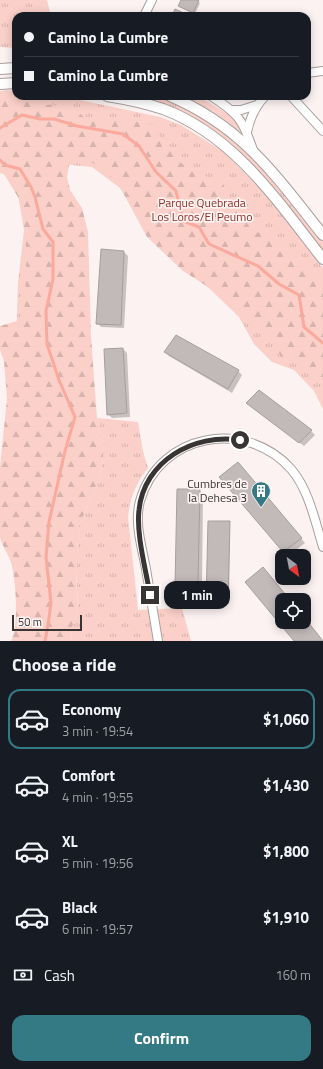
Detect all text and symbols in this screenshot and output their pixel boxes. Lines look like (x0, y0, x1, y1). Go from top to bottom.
text: Camino La Cumbre (48, 26, 168, 49)
text: Camino La Cumbre (48, 64, 168, 87)
park label: Parque Quebrada Los Loros/El Peumo (151, 193, 253, 226)
route start (231, 431, 249, 449)
place label: Cumbres de la Dehesa 3 (187, 474, 247, 507)
building icon: Cumbres de la Dehesa 3 (250, 480, 272, 508)
north arrow (275, 549, 311, 585)
map controls (275, 549, 311, 629)
callout: 1 min (164, 581, 230, 609)
text: 1 min (181, 585, 213, 605)
route end (141, 586, 159, 604)
button: locate (275, 593, 311, 629)
scale bar (12, 613, 82, 632)
text: 50 m (18, 614, 42, 630)
text: Choose a ride (12, 651, 116, 678)
text: Economy (62, 698, 121, 721)
icon: car (14, 701, 50, 737)
text: $1,060 (263, 708, 309, 731)
text: 3 min · 19:54 (62, 721, 133, 741)
text: Comfort (62, 764, 115, 787)
icon: car (14, 767, 50, 803)
text: $1,430 (263, 774, 309, 797)
text: 4 min · 19:55 (62, 787, 133, 807)
text: XL (62, 830, 78, 853)
icon: car (14, 833, 50, 869)
text: $1,800 (263, 840, 309, 863)
text: 5 min · 19:56 (62, 853, 133, 873)
text: Black (62, 896, 97, 919)
icon: car (14, 899, 50, 935)
text: $1,910 (263, 906, 309, 929)
text: 6 min · 19:57 (62, 919, 133, 939)
icon: cash (12, 964, 34, 986)
text: Cash (44, 964, 75, 987)
text: 160 m (275, 965, 311, 985)
button: Confirm (12, 1015, 311, 1061)

